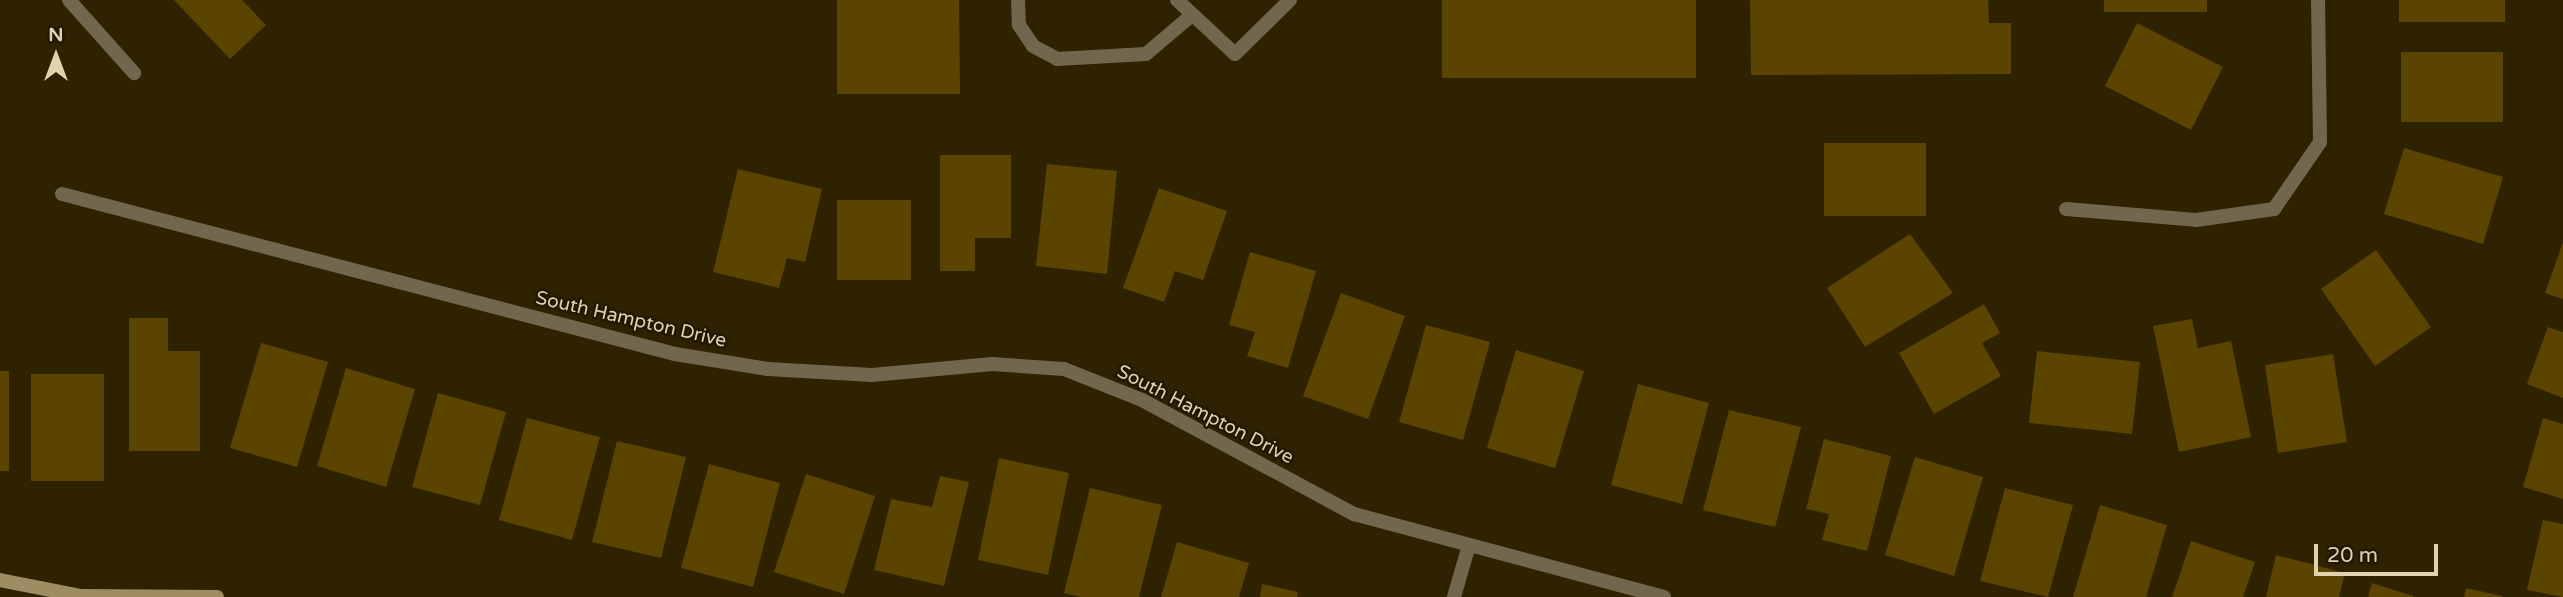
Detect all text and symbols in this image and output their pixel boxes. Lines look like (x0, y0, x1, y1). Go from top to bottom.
north arrow (21, 21, 91, 91)
text: N (48, 24, 64, 46)
street label: South Hampton Drive (533, 287, 729, 353)
street label: South Hampton Drive (1113, 361, 1297, 469)
scale bar (2318, 530, 2442, 574)
text: 20 m (2327, 543, 2378, 568)

